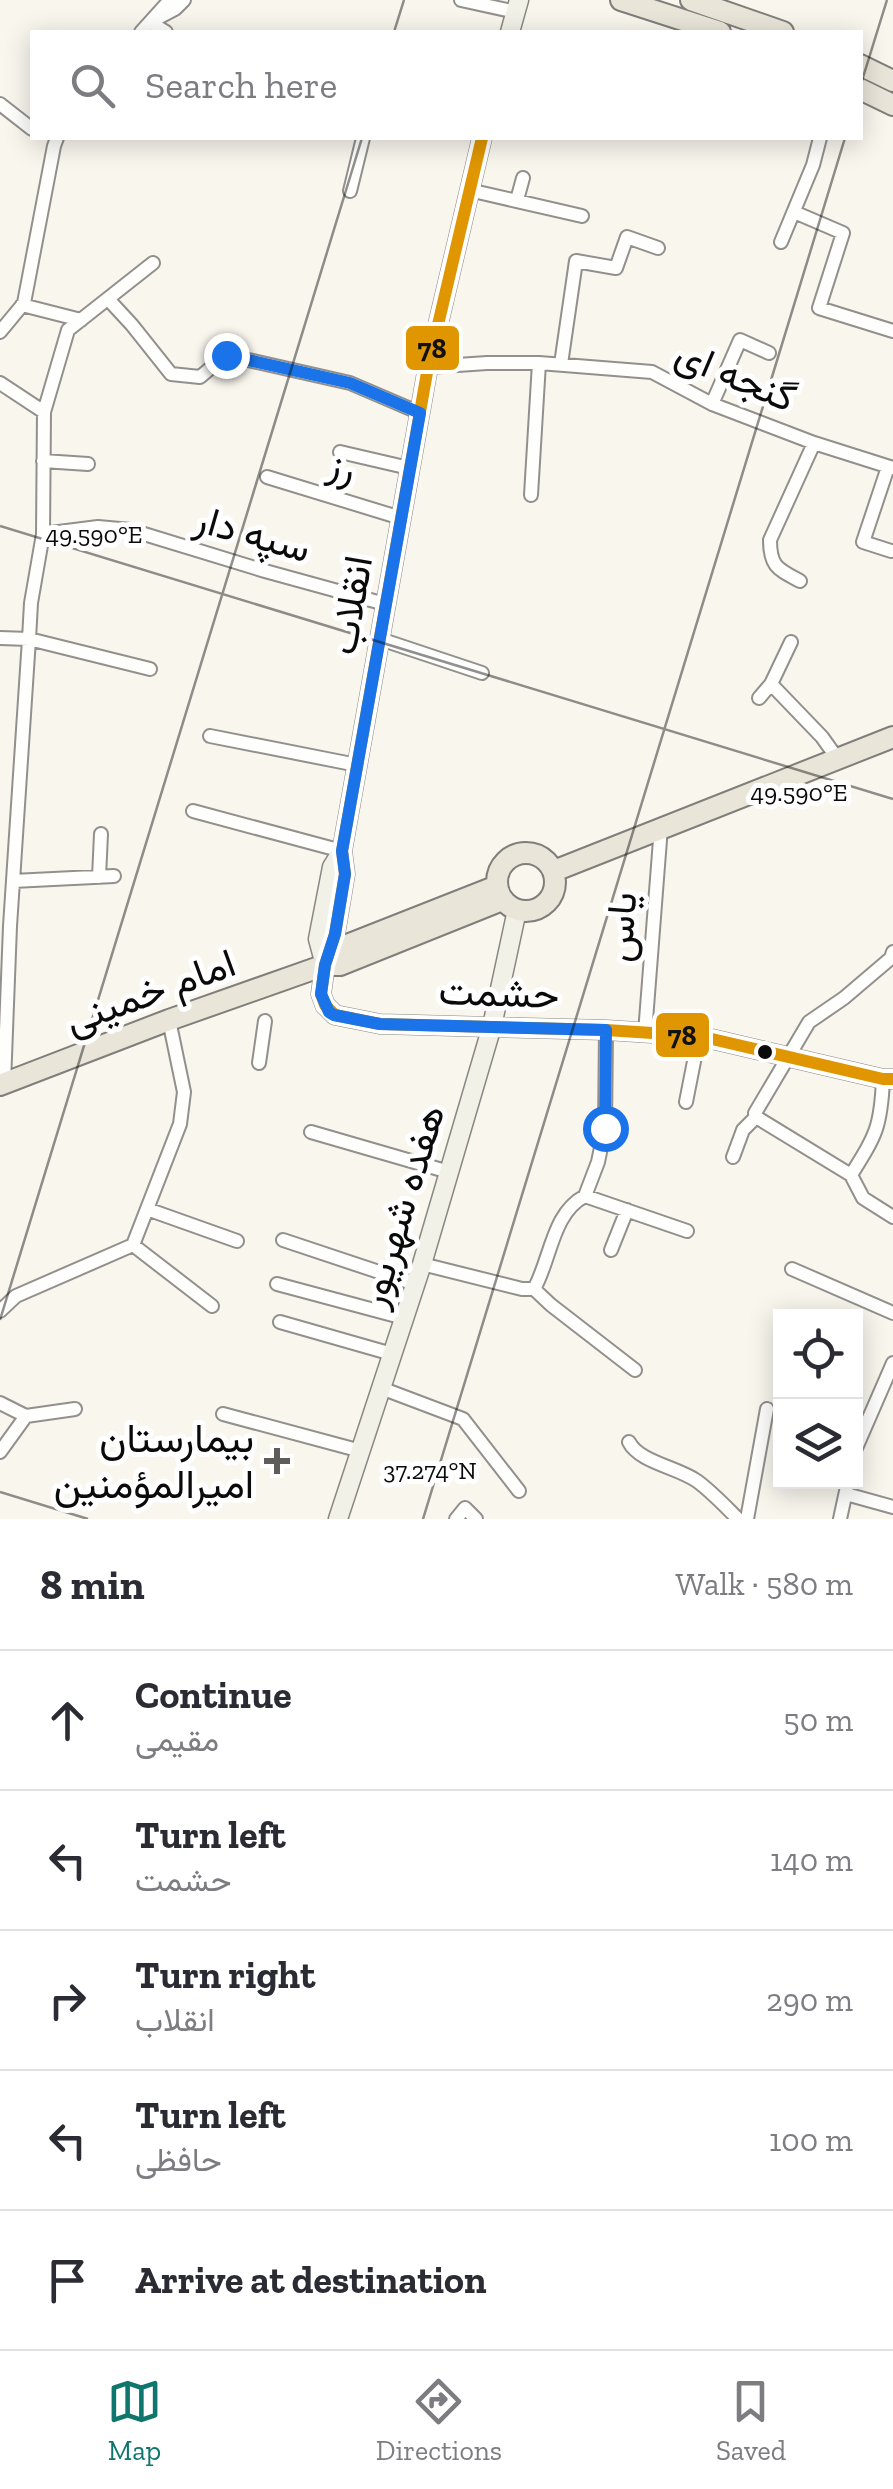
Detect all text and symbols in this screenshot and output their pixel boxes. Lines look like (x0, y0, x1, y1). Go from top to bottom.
search box (30, 30, 863, 140)
icon: search (65, 58, 120, 113)
text: Search here (145, 62, 337, 108)
line badge: 78 (404, 324, 461, 372)
street label: گنجه ای (669, 328, 803, 422)
text: 78 (418, 332, 446, 365)
route end (204, 333, 250, 379)
street label: رز (322, 439, 363, 494)
street label: سپه دار (188, 493, 316, 575)
text: 49.590°E (45, 519, 143, 549)
street label: انقلاب (318, 552, 382, 658)
text: 49.590°E (750, 777, 848, 807)
street label: یاس (594, 890, 646, 964)
street label: امام خمینی (58, 938, 242, 1046)
street label: حشمت (438, 966, 560, 1018)
line badge: 78 (654, 1011, 711, 1059)
text: 78 (668, 1019, 696, 1052)
unlabelled marker (755, 1042, 775, 1062)
street label: هفده شهریور (347, 1099, 456, 1315)
route start (583, 1106, 629, 1152)
map controls (773, 1309, 863, 1489)
button: locate (773, 1309, 863, 1399)
button: layers (773, 1399, 863, 1489)
place label: بیمارستان امیرالمؤمنین (54, 1414, 254, 1509)
marker: بیمارستان امیرالمؤمنین (264, 1448, 290, 1474)
text: 37.274°N (383, 1455, 477, 1485)
text: 8 min (40, 1559, 145, 1610)
text: Walk · 580 m (675, 1565, 853, 1603)
text: Continue (135, 1672, 292, 1718)
icon: ahead (40, 1693, 95, 1748)
text: 50 m (783, 1701, 853, 1739)
text: مقیمی (135, 1721, 219, 1759)
text: Turn left (135, 1812, 286, 1858)
icon: left (40, 1833, 95, 1888)
text: 140 m (770, 1841, 853, 1879)
text: حشمت (135, 1861, 232, 1899)
text: Turn right (135, 1952, 315, 1998)
icon: right (40, 1973, 95, 2028)
text: 290 m (766, 1981, 853, 2019)
text: انقلاب (135, 2001, 215, 2039)
text: Turn left (135, 2092, 286, 2138)
icon: left (40, 2113, 95, 2168)
text: 100 m (769, 2121, 853, 2159)
text: حافظی (135, 2141, 222, 2179)
icon: arrive (40, 2253, 95, 2308)
text: Arrive at destination (135, 2257, 486, 2303)
tab: Map (107, 2374, 162, 2467)
tab: Directions (376, 2374, 502, 2467)
tab: Saved (716, 2374, 786, 2467)

